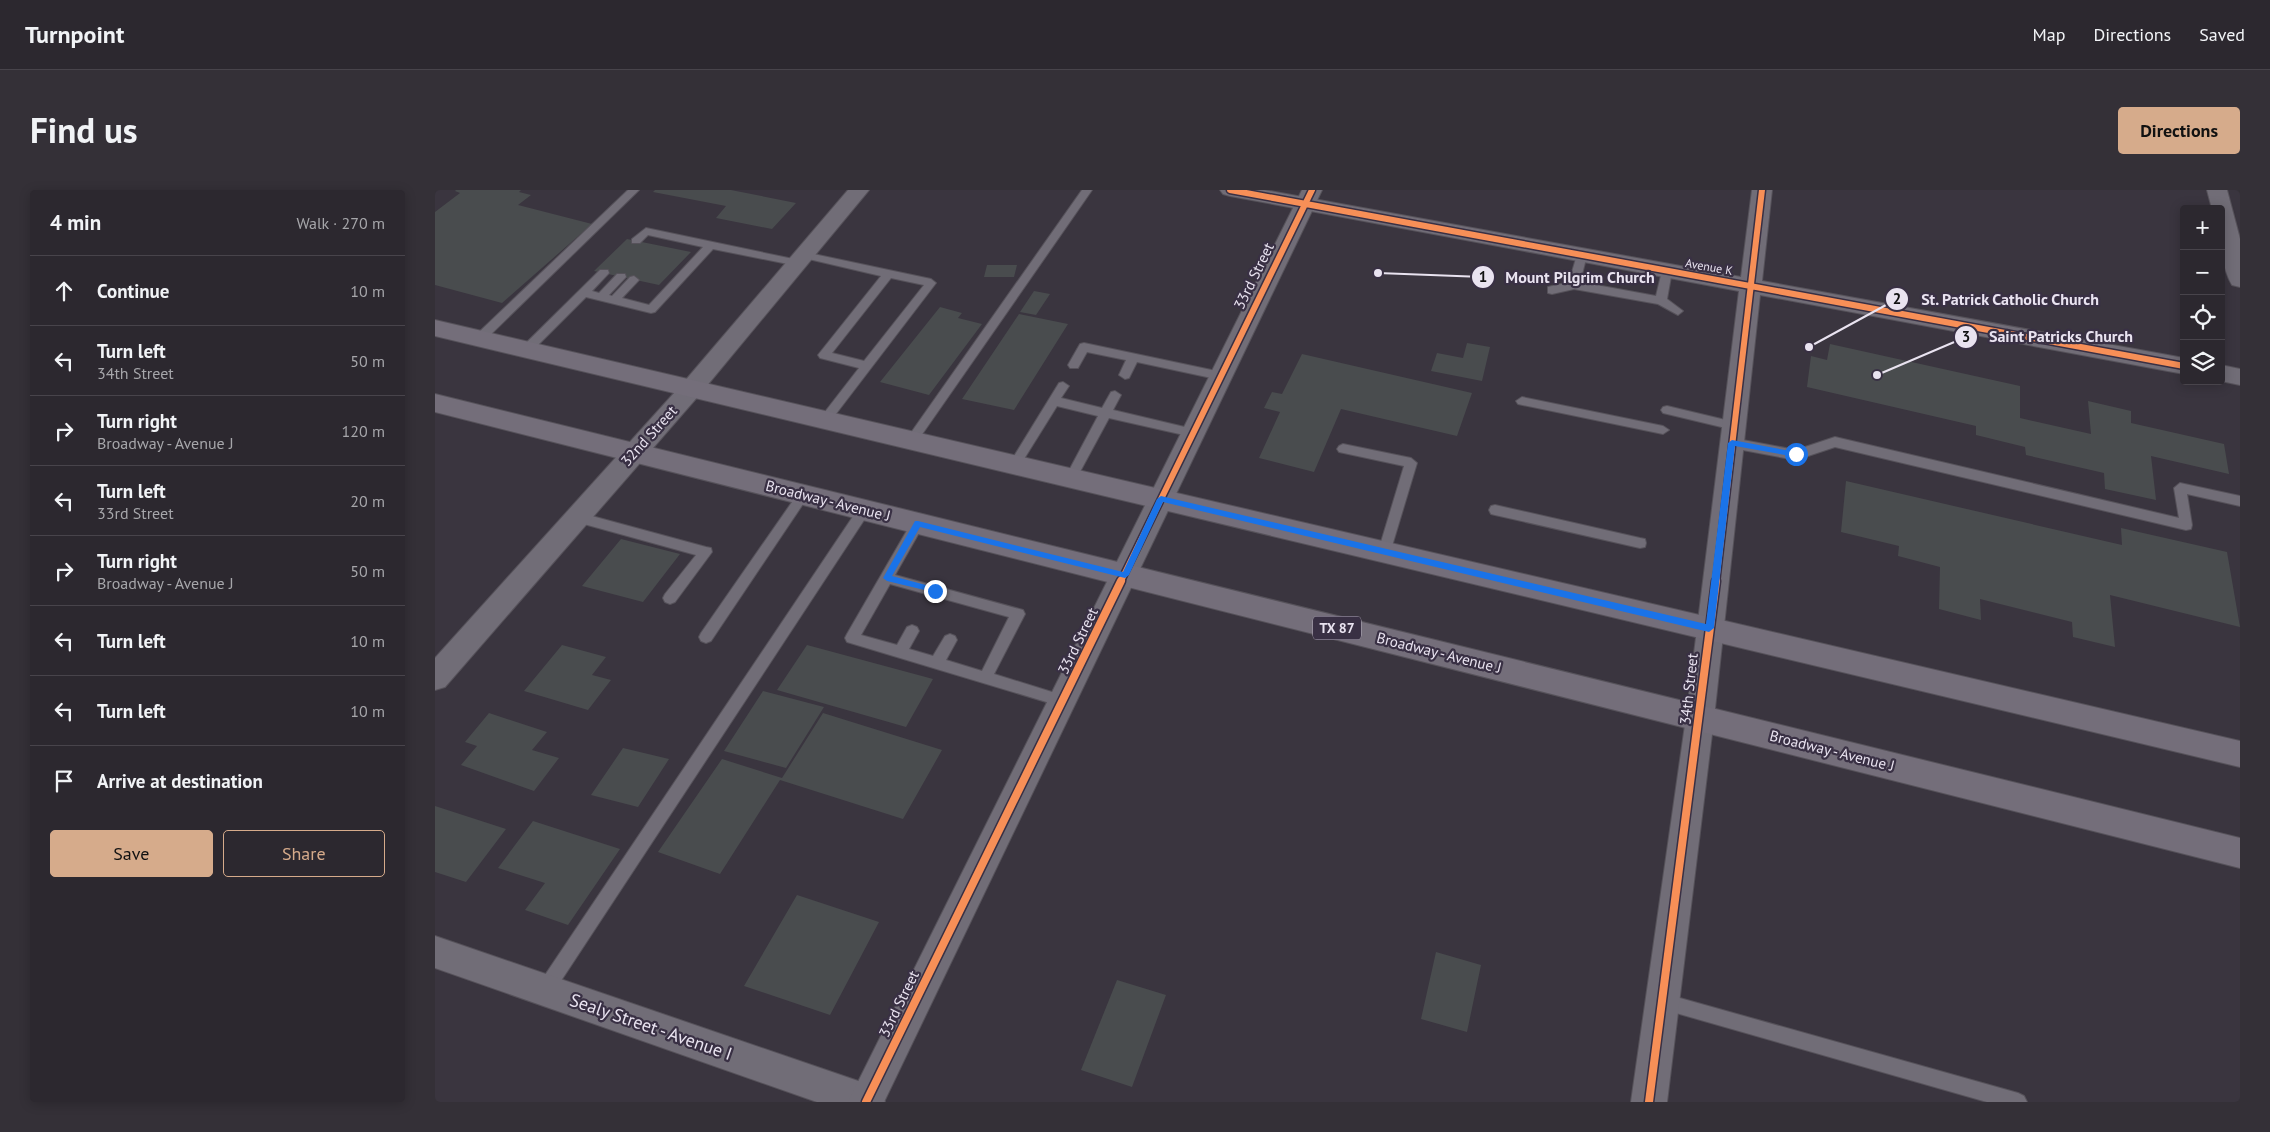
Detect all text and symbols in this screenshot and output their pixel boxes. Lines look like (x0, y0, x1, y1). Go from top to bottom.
text: Turnpoint (25, 19, 124, 50)
text: Map (2033, 23, 2065, 46)
text: Directions (2093, 23, 2171, 46)
text: Saved (2199, 23, 2245, 46)
text: Find us (30, 107, 138, 153)
button: Directions (2118, 107, 2240, 154)
map controls (2180, 205, 2225, 385)
button: + (2180, 205, 2225, 250)
text: 4 min (50, 209, 101, 236)
text: Walk · 270 m (296, 213, 385, 233)
street label: 33rd Street (1229, 239, 1278, 312)
button: − (2180, 250, 2225, 295)
street label: Avenue K (1684, 255, 1734, 278)
callout: Mount Pilgrim Church (1470, 262, 1665, 293)
text: 1 (1479, 267, 1487, 286)
text: Mount Pilgrim Church (1505, 267, 1655, 287)
icon: ahead (50, 277, 78, 305)
text: Continue (97, 279, 169, 303)
text: 10 m (350, 281, 385, 301)
callout: St. Patrick Catholic Church (1885, 284, 2110, 315)
text: 2 (1893, 289, 1901, 308)
text: St. Patrick Catholic Church (1921, 289, 2099, 309)
button: locate (2180, 295, 2225, 340)
callout: Saint Patricks Church (1954, 321, 2143, 352)
text: Saint Patricks Church (1989, 326, 2133, 346)
text: 3 (1962, 327, 1970, 346)
text: Turn left (97, 339, 166, 363)
button: layers (2180, 340, 2225, 385)
icon: left (50, 347, 78, 375)
text: 50 m (350, 351, 385, 371)
text: 34th Street (97, 363, 174, 383)
street label: 32nd Street (616, 401, 681, 470)
text: Turn right (97, 409, 177, 433)
icon: right (50, 417, 78, 445)
text: 120 m (342, 421, 385, 441)
text: Broadway - Avenue J (97, 433, 234, 453)
route start (1785, 443, 1808, 466)
street label: Broadway - Avenue J (764, 476, 893, 525)
text: Turn left (97, 479, 166, 503)
icon: left (50, 487, 78, 515)
text: 20 m (350, 491, 385, 511)
text: 33rd Street (97, 503, 174, 523)
text: Turn right (97, 549, 177, 573)
icon: right (50, 557, 78, 585)
text: 50 m (350, 561, 385, 581)
text: Broadway - Avenue J (97, 573, 234, 593)
route end (924, 580, 947, 603)
street label: 33rd Street (1053, 604, 1102, 677)
road number: TX 87 (1313, 616, 1361, 639)
icon: left (50, 627, 78, 655)
street label: Broadway - Avenue J (1375, 628, 1504, 677)
text: Turn left (97, 629, 166, 653)
text: 10 m (350, 631, 385, 651)
street label: 34th Street (1675, 652, 1702, 726)
icon: left (50, 697, 78, 725)
text: Turn left (97, 699, 166, 723)
text: 10 m (350, 701, 385, 721)
street label: Broadway - Avenue J (1768, 726, 1897, 775)
icon: arrive (50, 767, 78, 795)
text: Arrive at destination (97, 769, 263, 793)
button: Save (50, 830, 213, 877)
button: Share (223, 830, 385, 877)
street label: 33rd Street (874, 967, 923, 1040)
street label: Sealy Street - Avenue I (567, 988, 735, 1065)

